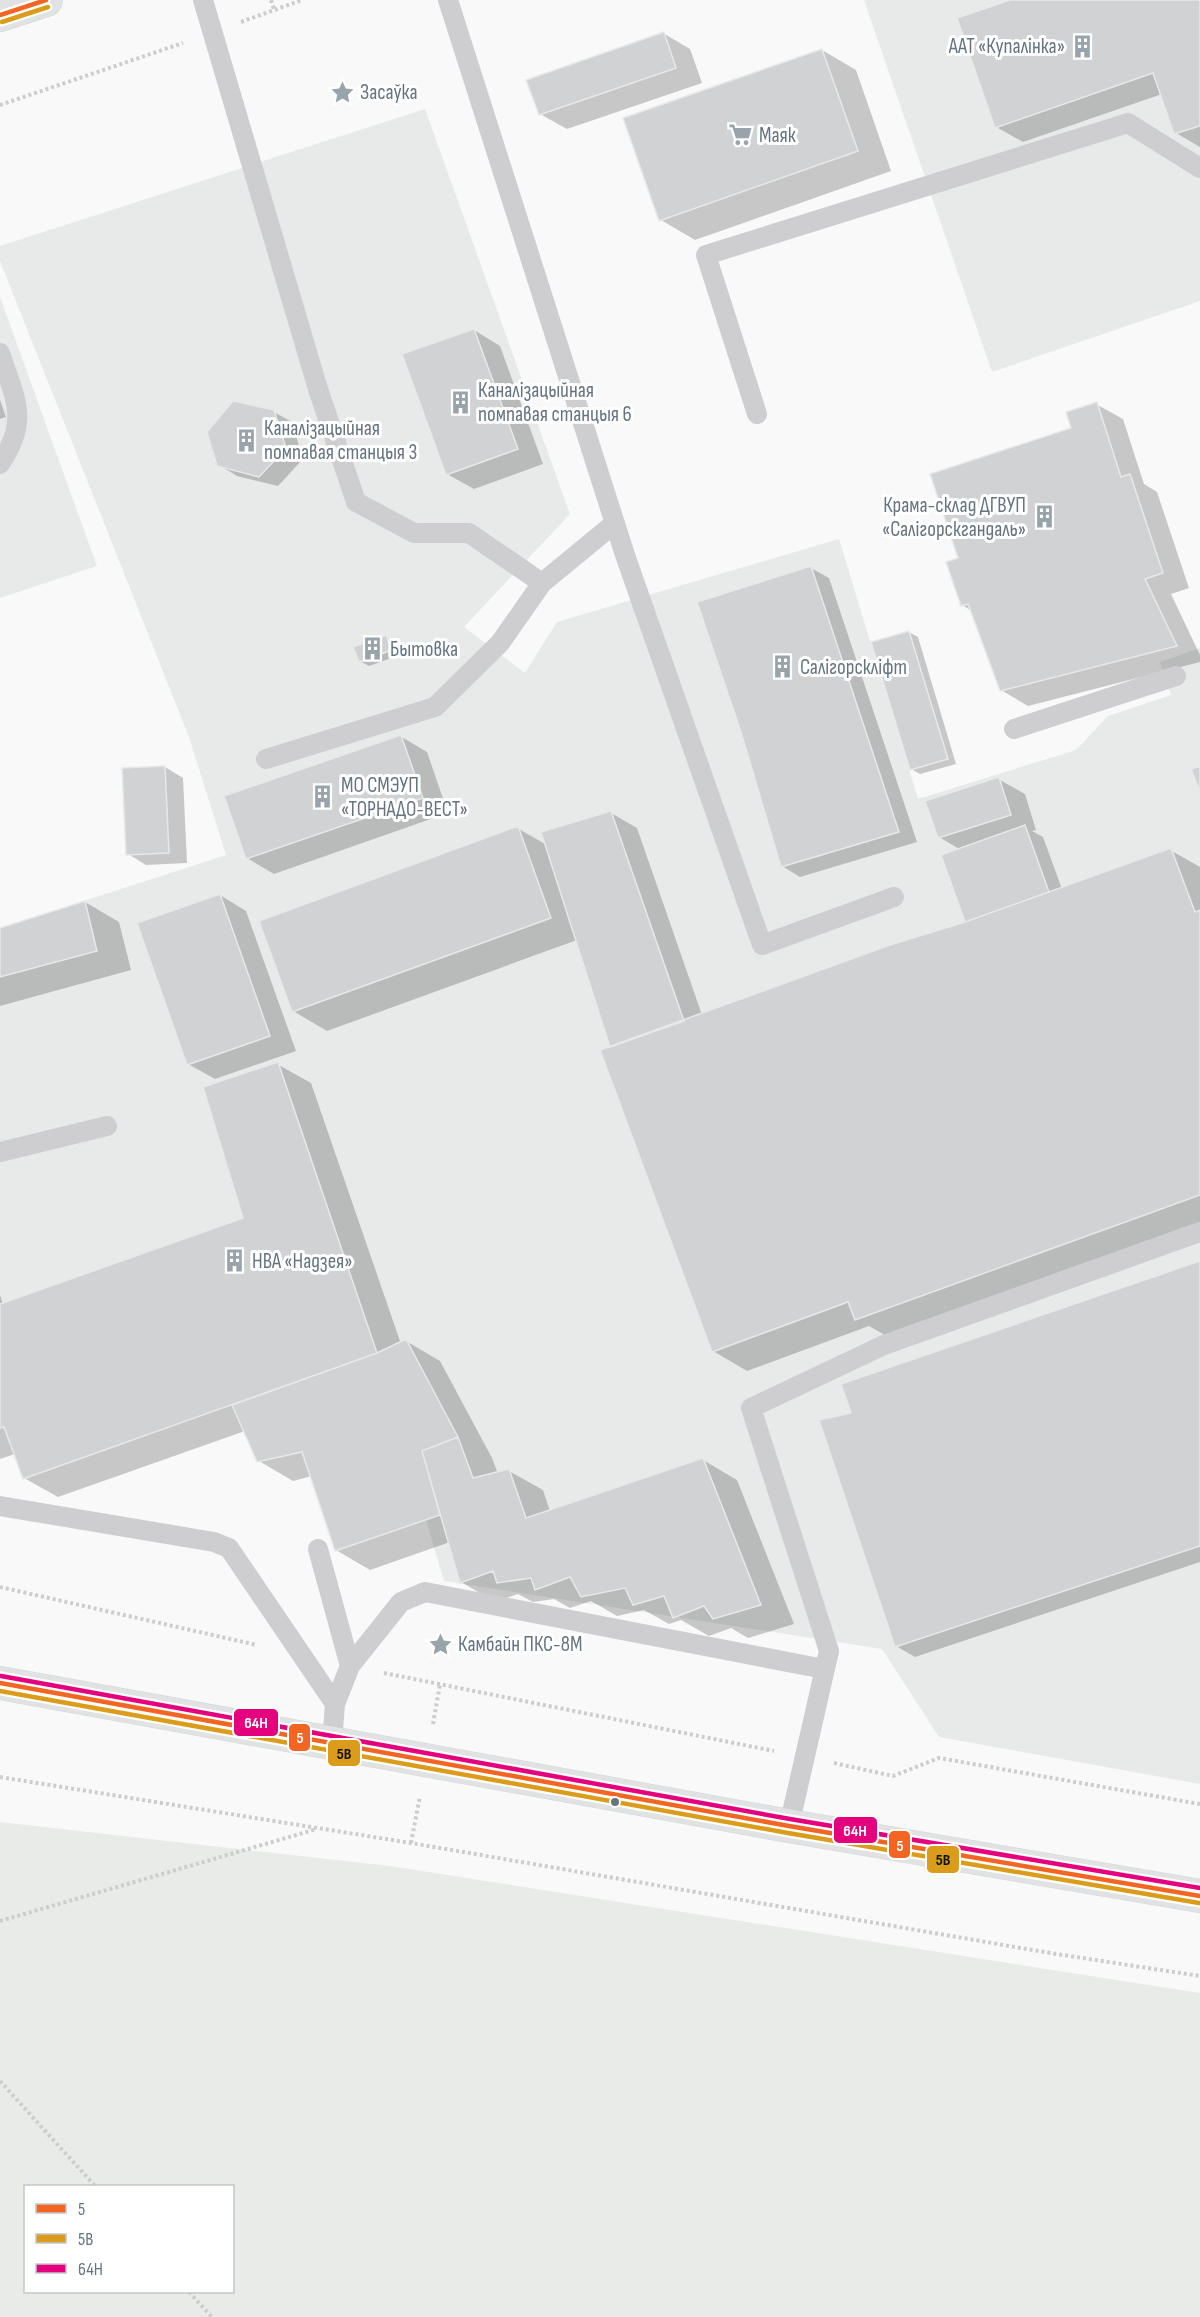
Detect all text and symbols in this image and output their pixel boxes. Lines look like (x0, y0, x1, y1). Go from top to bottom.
building icon: ААТ «Купалінка» (1070, 33, 1096, 59)
place label: ААТ «Купалінка» (948, 34, 1065, 59)
place icon: Засаўка (329, 79, 355, 105)
place label: Засаўка (360, 80, 418, 105)
supermarket icon: Маяк (728, 122, 754, 148)
place label: Маяк (759, 123, 796, 148)
place label: Каналізацыйная помпавая станцыя 6 (478, 378, 632, 427)
building icon: Каналізацыйная помпавая станцыя 6 (447, 389, 473, 415)
place label: Каналізацыйная помпавая станцыя 3 (264, 416, 417, 465)
building icon: Каналізацыйная помпавая станцыя 3 (233, 427, 259, 453)
place label: Крама-склад ДГВУП «Салігорскгандаль» (882, 493, 1026, 542)
building icon: Крама-склад ДГВУП «Салігорскгандаль» (1031, 504, 1057, 530)
building icon: Бытовка (359, 636, 385, 662)
place label: Бытовка (390, 637, 458, 662)
building icon: Салігорскліфт (769, 654, 795, 680)
place label: Салігорскліфт (800, 655, 907, 680)
place label: МО СМЭУП «ТОРНАДО-ВЕСТ» (341, 773, 468, 822)
building icon: МО СМЭУП «ТОРНАДО-ВЕСТ» (310, 784, 336, 810)
building icon: НВА «Надзея» (221, 1248, 247, 1274)
place label: НВА «Надзея» (252, 1249, 353, 1274)
place icon: Камбайн ПКС-8М (427, 1631, 453, 1657)
place label: Камбайн ПКС-8М (458, 1632, 583, 1657)
line badge: 64Н (233, 1708, 279, 1737)
text: 64Н (244, 1714, 268, 1733)
line badge: 5 (288, 1723, 311, 1752)
text: 5 (296, 1729, 304, 1748)
line badge: 5В (327, 1739, 361, 1767)
text: 5В (337, 1745, 352, 1764)
unlabelled marker (609, 1796, 621, 1808)
line badge: 64Н (833, 1816, 878, 1844)
text: 64Н (843, 1822, 867, 1841)
line badge: 5 (888, 1830, 911, 1859)
text: 5 (896, 1837, 904, 1856)
line badge: 5В (926, 1845, 960, 1874)
text: 5В (936, 1851, 951, 1870)
legend (24, 2185, 234, 2293)
text: 5 (78, 2199, 85, 2220)
text: 5В (78, 2229, 93, 2250)
text: 64Н (78, 2259, 103, 2280)

